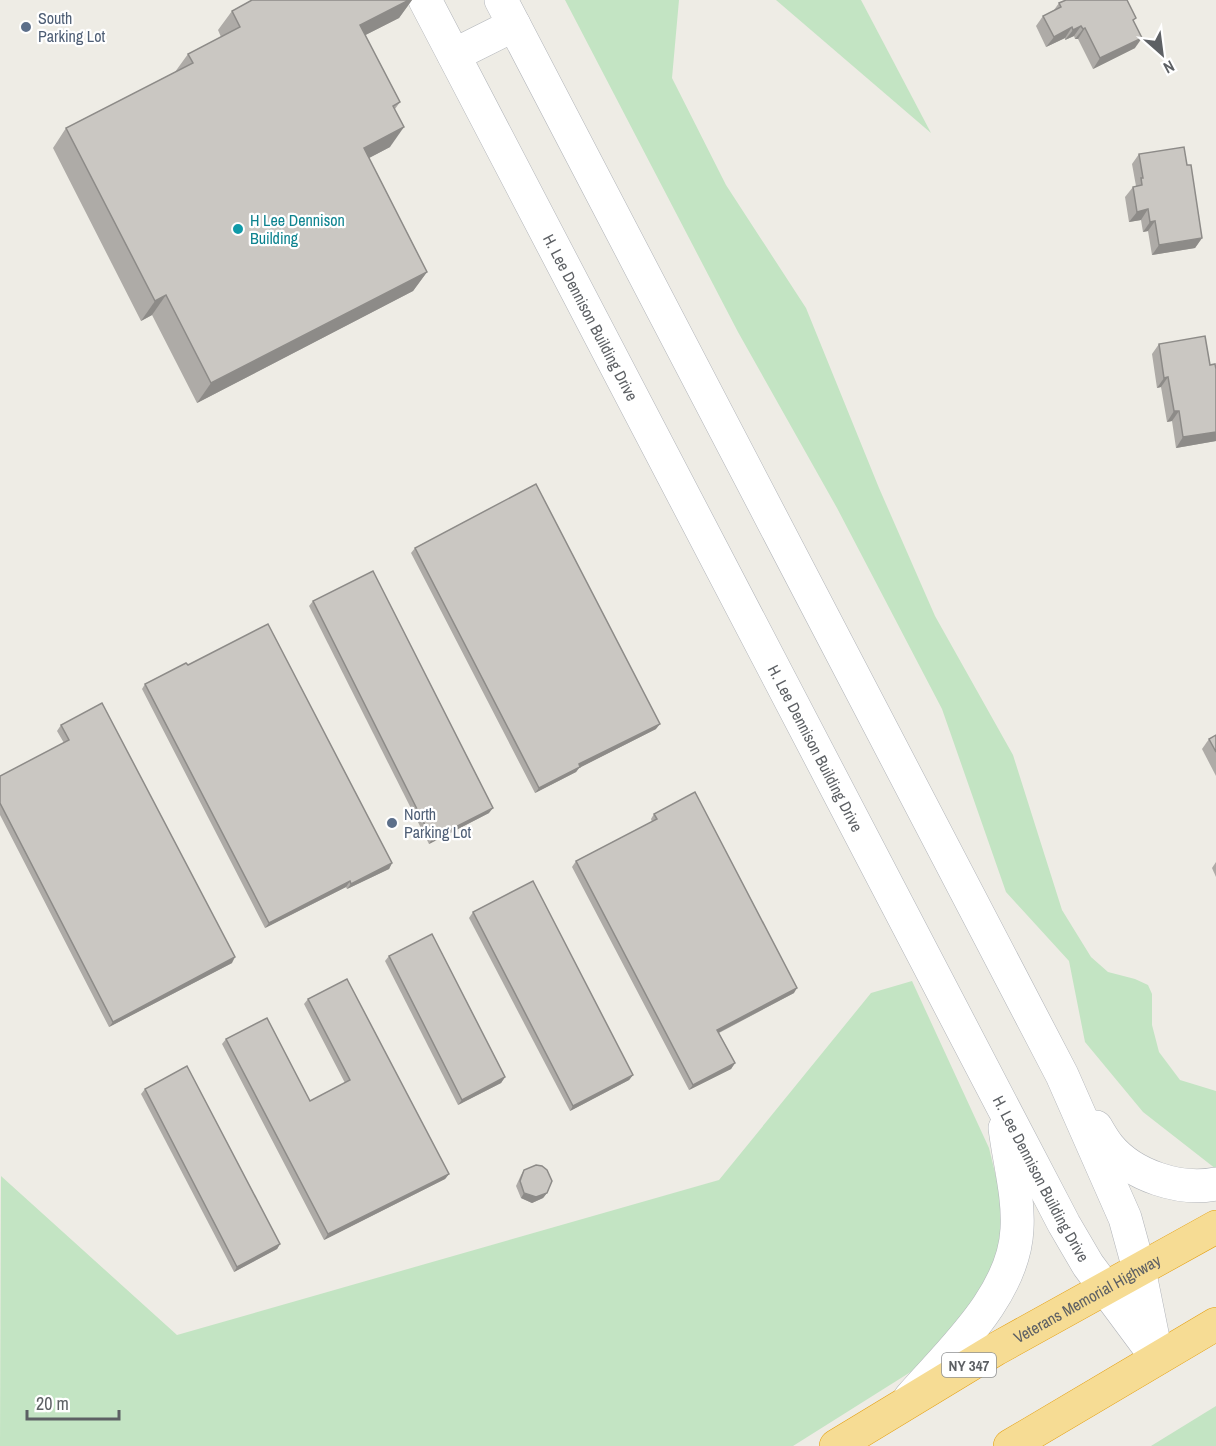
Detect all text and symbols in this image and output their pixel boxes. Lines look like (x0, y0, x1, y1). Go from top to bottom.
place label: South Parking Lot (38, 7, 105, 47)
marker: South Parking Lot (19, 20, 33, 34)
north arrow (1132, 24, 1192, 84)
text: N (1160, 55, 1178, 79)
place label: H Lee Dennison Building (250, 209, 345, 249)
marker: H Lee Dennison Building (231, 222, 245, 236)
street label: H. Lee Dennison Building Drive (538, 230, 643, 405)
street label: H. Lee Dennison Building Drive (763, 661, 868, 835)
place label: North Parking Lot (404, 803, 471, 843)
marker: North Parking Lot (385, 816, 399, 830)
street label: H. Lee Dennison Building Drive (988, 1092, 1095, 1266)
street label: Veterans Memorial Highway (1009, 1249, 1165, 1348)
road number: NY 347 (942, 1353, 996, 1377)
scale bar (27, 1383, 118, 1421)
text: 20 m (36, 1391, 69, 1416)

